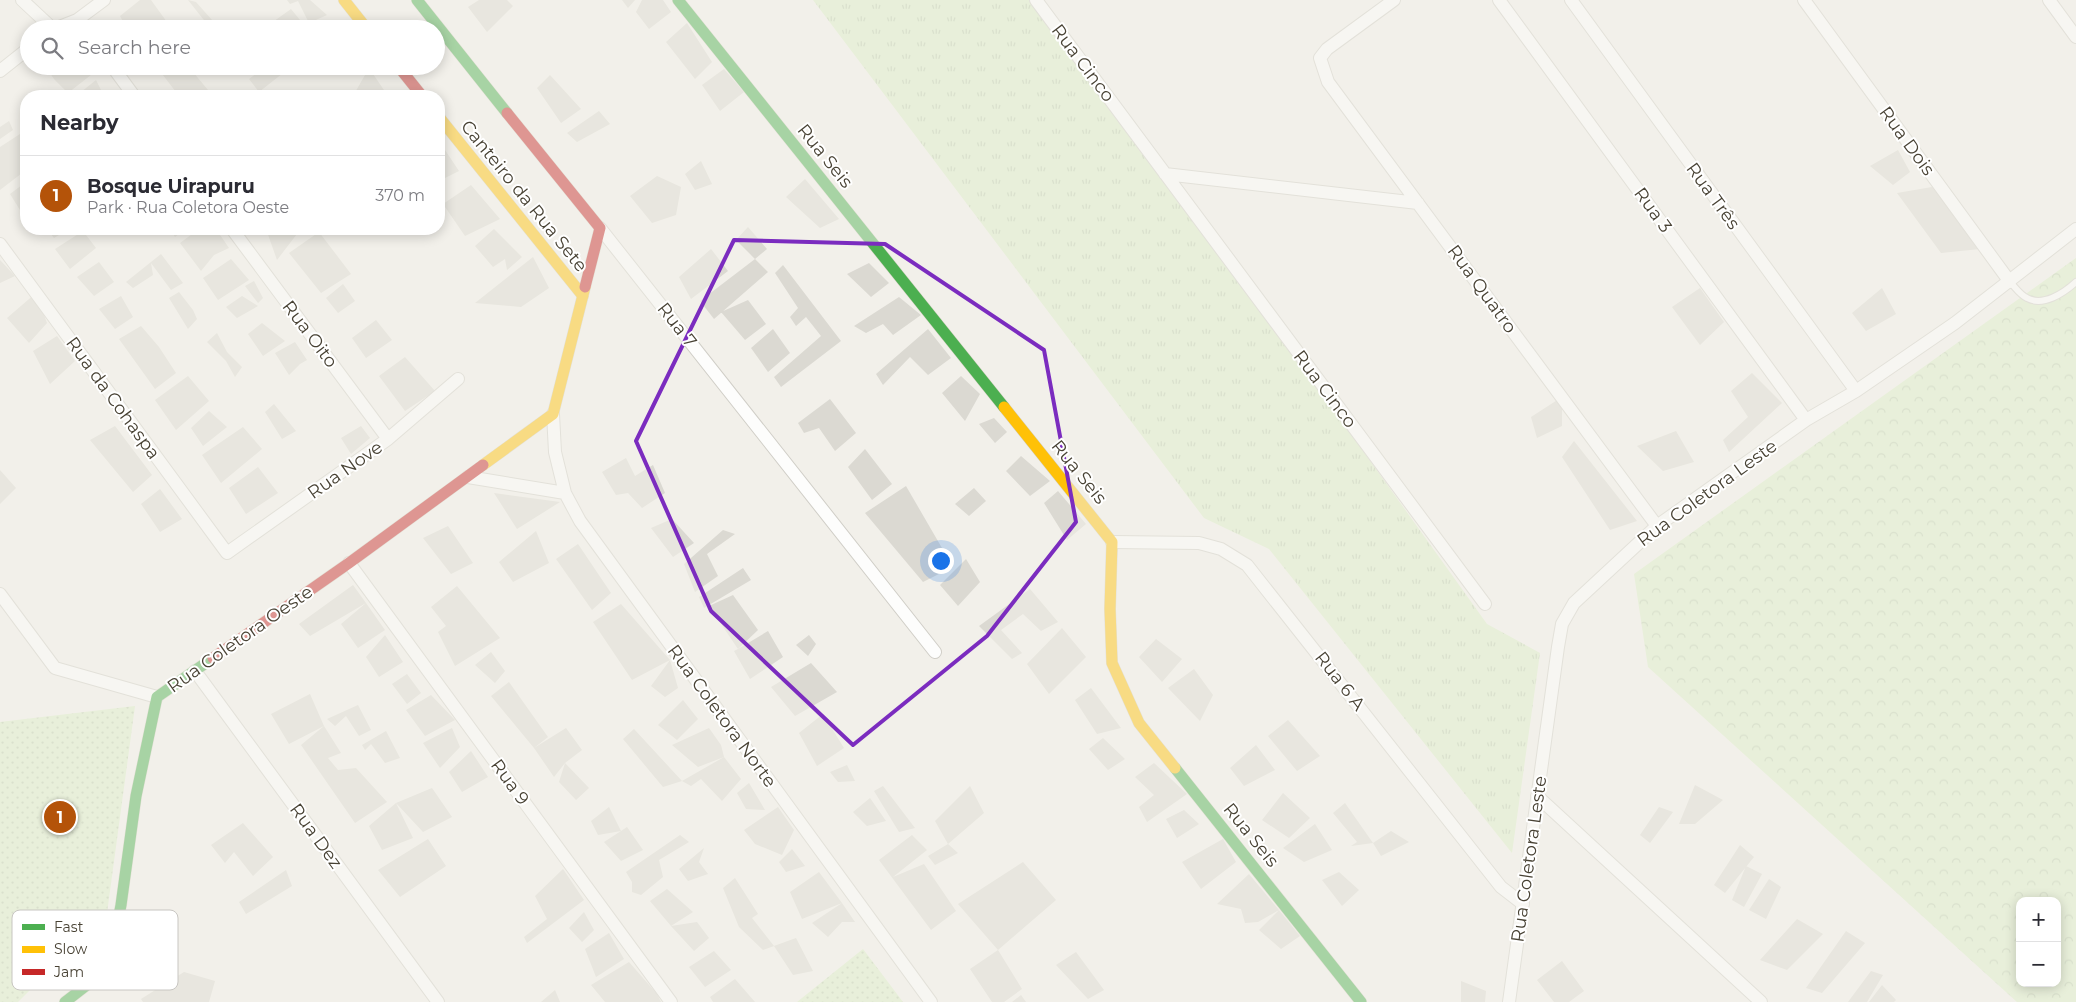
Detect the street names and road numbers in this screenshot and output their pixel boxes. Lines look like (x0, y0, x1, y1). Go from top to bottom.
street label: Rua Cinco (1047, 20, 1119, 106)
street label: Rua Dois (1875, 102, 1940, 180)
street label: Canteiro da Rua Sete (456, 116, 592, 276)
street label: Rua Seis (793, 120, 858, 193)
street label: Rua Três (1681, 158, 1745, 234)
street label: Rua 3 (1629, 183, 1677, 237)
street label: Rua Quatro (1443, 241, 1521, 337)
street label: Rua Oito (278, 296, 342, 372)
street label: Rua 7 (653, 298, 701, 352)
street label: Rua da Cohaspa (61, 332, 165, 464)
street label: Rua Cinco (1289, 346, 1361, 432)
street label: Rua Coletora Leste (1633, 435, 1781, 551)
street label: Rua Nove (303, 436, 387, 504)
street label: Rua Seis (1047, 436, 1112, 509)
street label: Rua Coletora Oeste (163, 580, 317, 697)
street label: Rua Coletora Norte (663, 640, 781, 792)
street label: Rua 6 A (1310, 647, 1370, 715)
street label: Rua 9 (486, 755, 534, 809)
street label: Rua Coletora Leste (1506, 774, 1552, 944)
street label: Rua Dez (285, 799, 347, 873)
street label: Rua Seis (1219, 799, 1284, 872)

